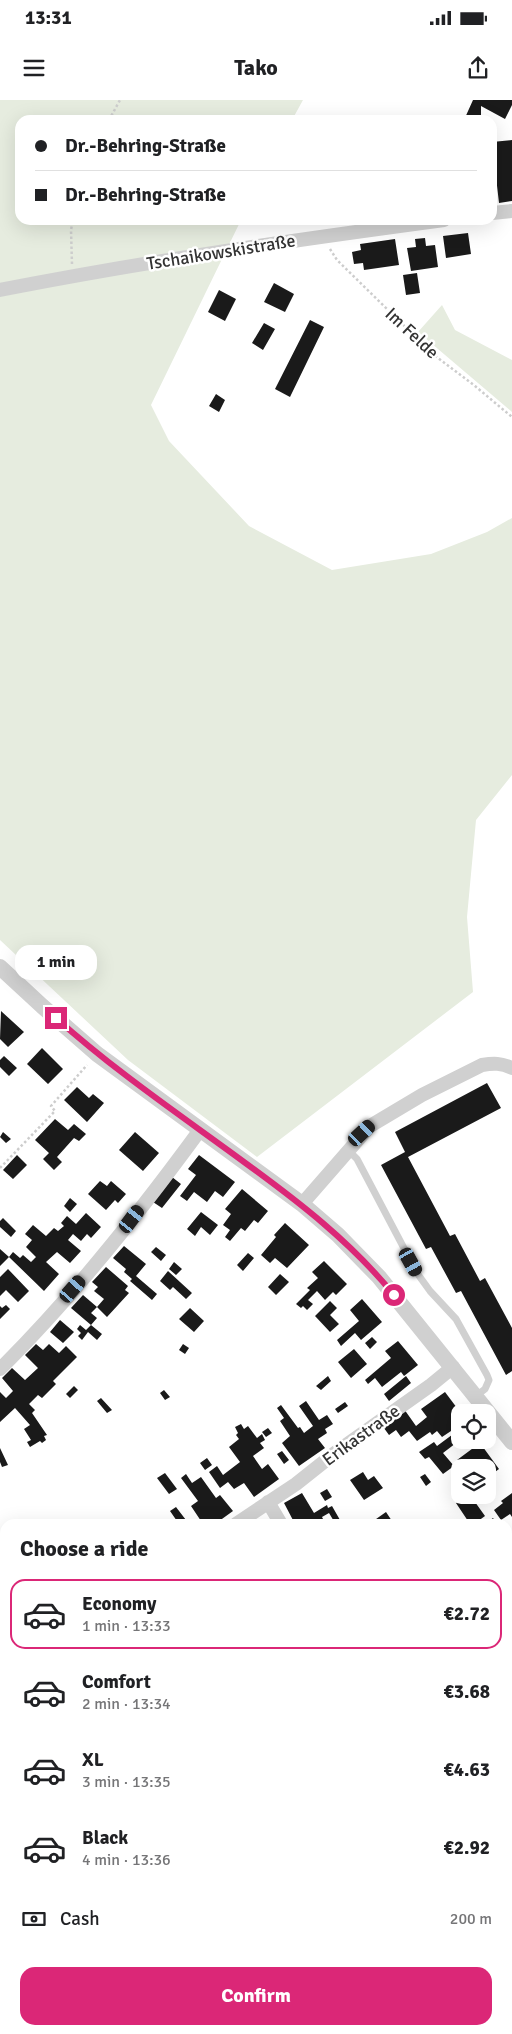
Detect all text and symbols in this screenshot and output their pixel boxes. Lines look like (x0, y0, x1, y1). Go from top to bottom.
text: 13:31 (25, 6, 72, 30)
icon: menu (20, 54, 48, 82)
text: Tako (234, 54, 278, 81)
icon: share (464, 54, 492, 82)
text: Dr.-Behring-Straße (65, 134, 226, 158)
text: Dr.-Behring-Straße (65, 183, 226, 207)
street label: Tschaikowskistraße (145, 229, 297, 275)
street label: Im Felde (381, 303, 443, 363)
callout: 1 min (15, 946, 97, 980)
text: 1 min (37, 952, 75, 972)
route end (45, 1007, 67, 1029)
car (345, 1117, 378, 1149)
car (116, 1203, 147, 1235)
car (397, 1245, 424, 1279)
car (57, 1273, 88, 1305)
route start (383, 1284, 405, 1306)
street label: Erikastraße (318, 1400, 404, 1470)
map controls (451, 1404, 496, 1504)
button: locate (451, 1404, 496, 1449)
button: layers (451, 1459, 496, 1504)
text: Choose a ride (20, 1535, 148, 1562)
icon: car (22, 1592, 67, 1637)
text: Economy (82, 1592, 156, 1616)
text: €2.72 (444, 1602, 490, 1626)
text: 1 min · 13:33 (82, 1616, 171, 1636)
icon: car (22, 1670, 67, 1715)
text: Comfort (82, 1670, 151, 1694)
text: €3.68 (444, 1680, 490, 1704)
text: 2 min · 13:34 (82, 1694, 171, 1714)
icon: car (22, 1748, 67, 1793)
text: XL (82, 1748, 104, 1772)
text: €4.63 (444, 1758, 490, 1782)
text: 3 min · 13:35 (82, 1772, 171, 1792)
icon: car (22, 1826, 67, 1871)
text: Black (82, 1826, 128, 1850)
text: €2.92 (444, 1836, 490, 1860)
text: 4 min · 13:36 (82, 1850, 171, 1870)
icon: cash (20, 1905, 48, 1933)
text: Cash (60, 1907, 100, 1931)
text: 200 m (450, 1909, 492, 1929)
button: Confirm (20, 1967, 492, 2025)

